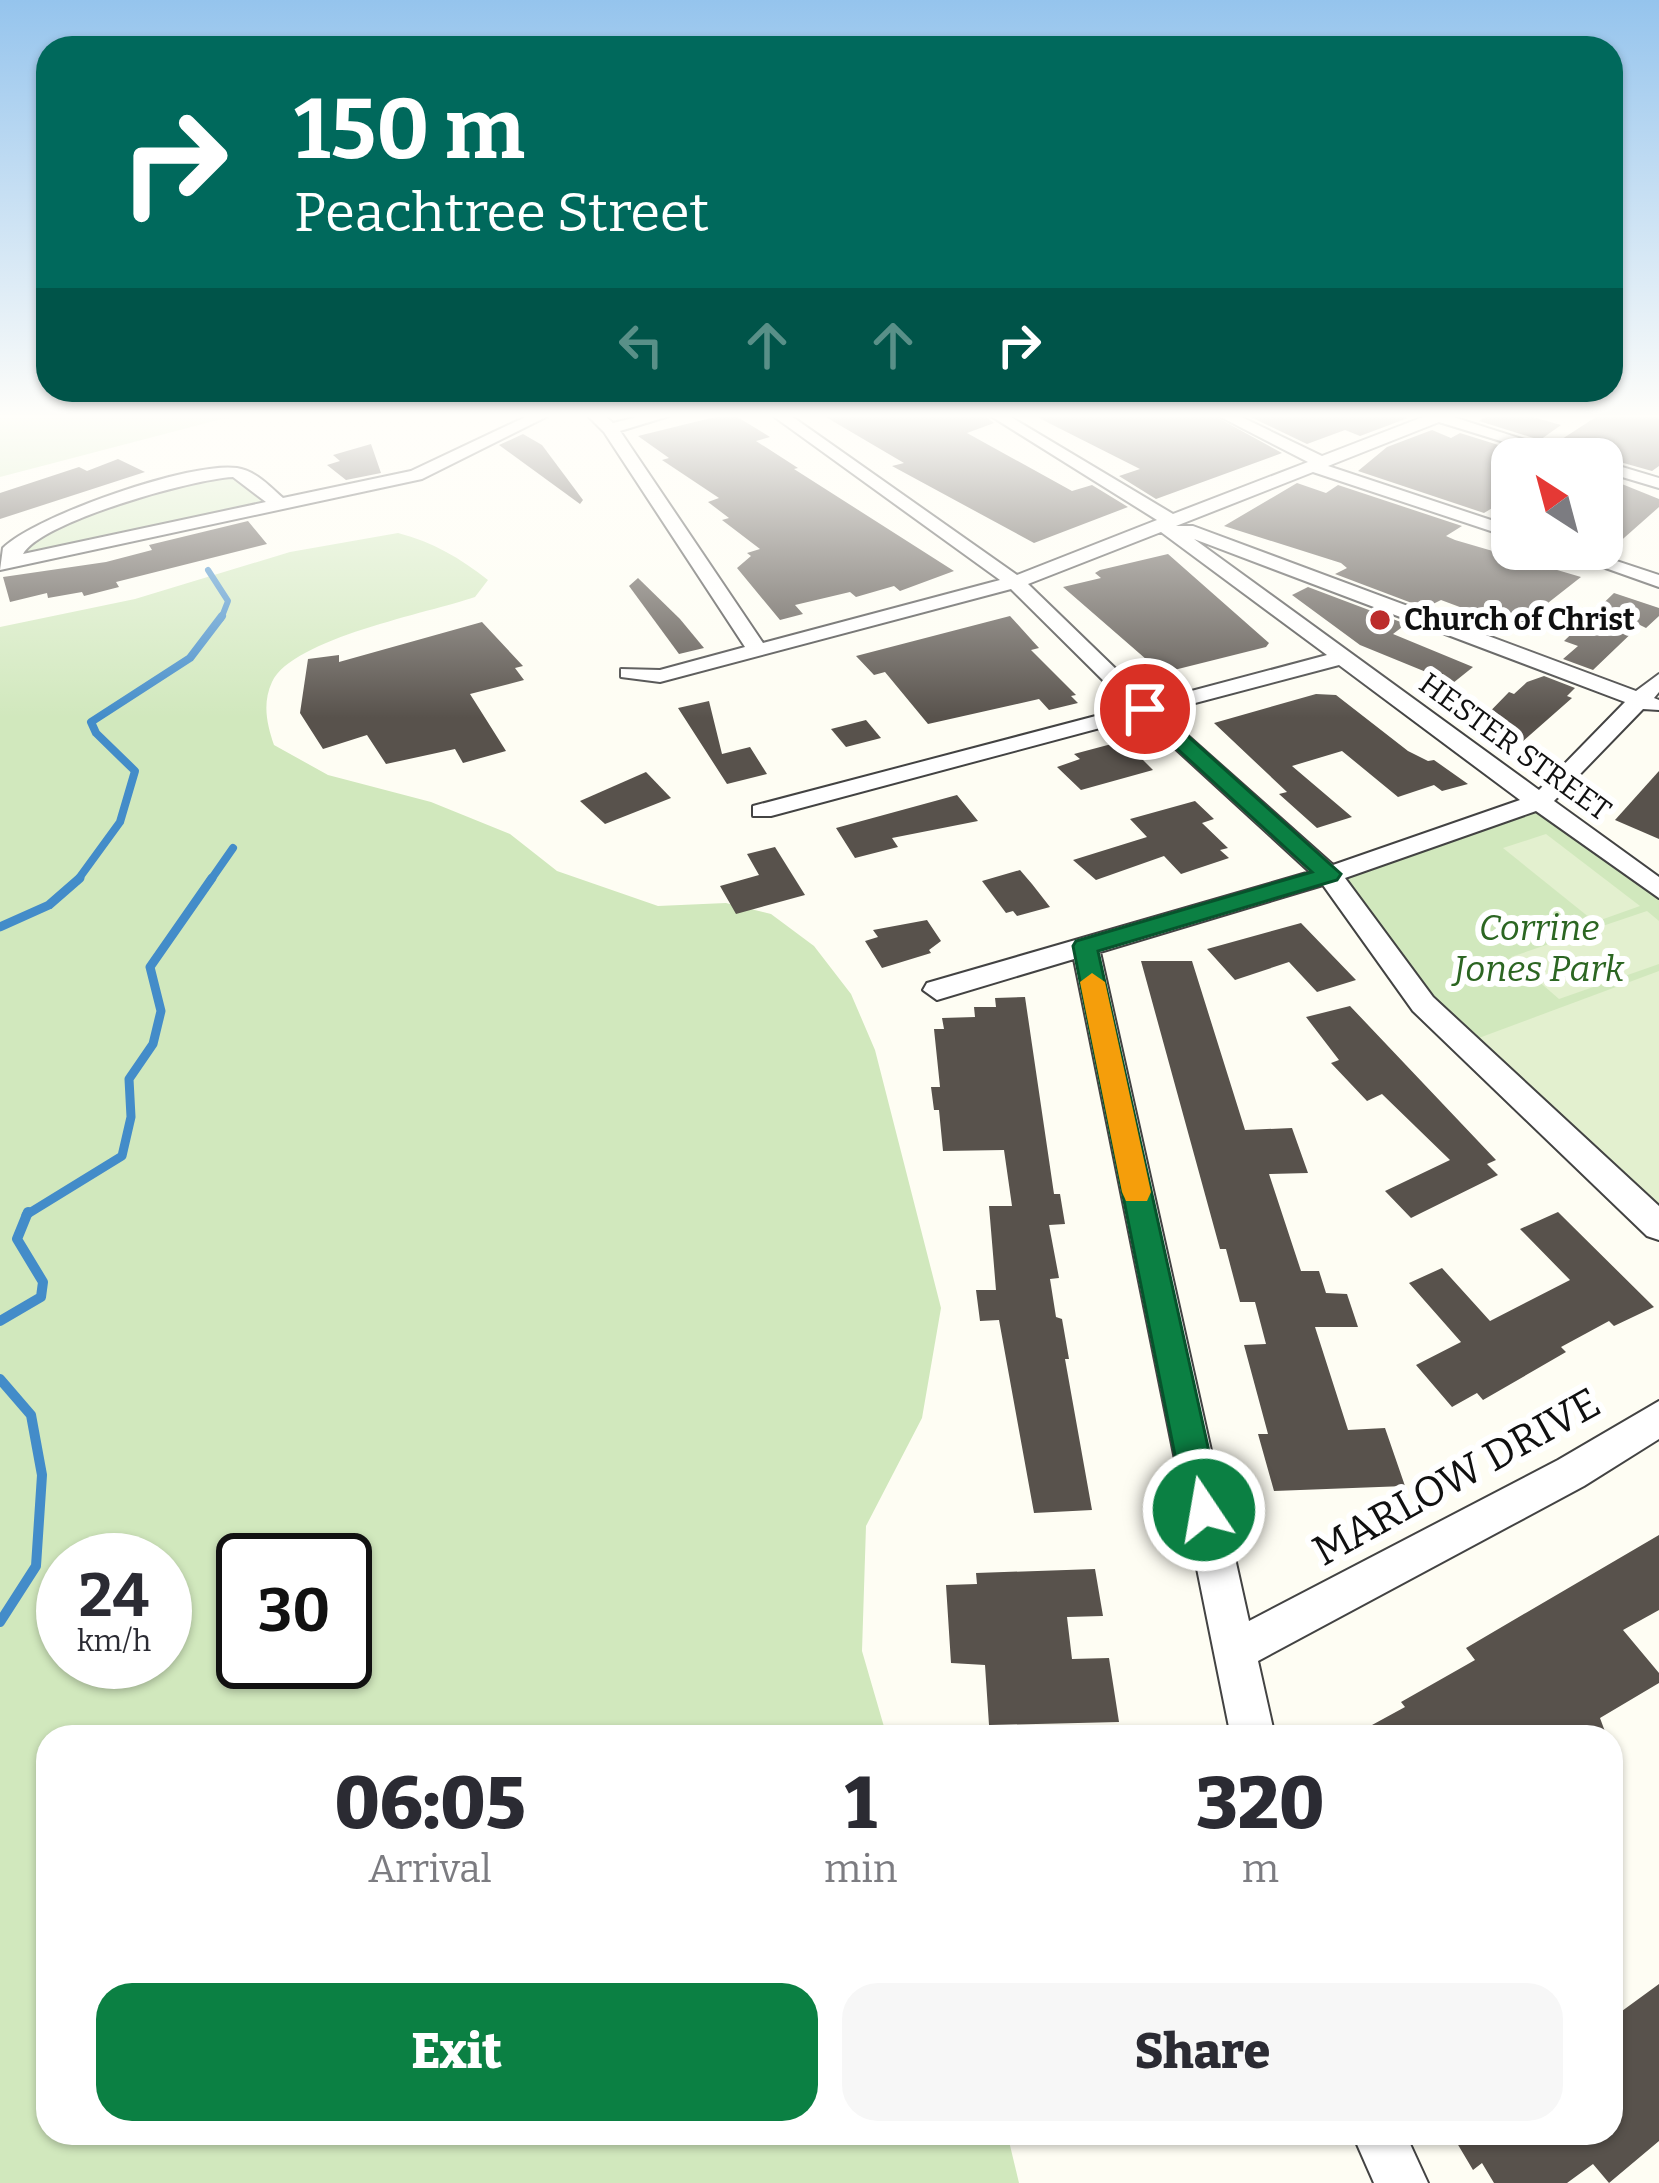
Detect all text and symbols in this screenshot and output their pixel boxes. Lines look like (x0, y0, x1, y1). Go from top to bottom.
text: 150 m (294, 79, 525, 180)
icon: right (96, 84, 252, 240)
text: Peachtree Street (294, 181, 709, 245)
icon: left (608, 312, 674, 378)
icon: ahead (734, 312, 800, 378)
icon: ahead (860, 312, 926, 378)
icon: right (986, 312, 1052, 378)
north arrow (1491, 438, 1623, 570)
map controls (1491, 438, 1623, 570)
place label: Church of Christ (1404, 602, 1635, 638)
marker: Church of Christ (1367, 607, 1393, 633)
pin (1094, 658, 1196, 760)
street label: HESTER STREET (1412, 665, 1618, 829)
icon: arrive (1112, 676, 1178, 742)
park label: Corrine Jones Park (1451, 906, 1625, 991)
street label: MARLOW DRIVE (1304, 1377, 1609, 1576)
position arrow (1141, 1447, 1267, 1573)
speed limit sign: 30 (216, 1533, 372, 1689)
text: 24 (79, 1560, 149, 1632)
text: km/h (77, 1623, 151, 1659)
text: 06:05 (335, 1761, 526, 1847)
text: 1 (845, 1761, 877, 1847)
text: 320 (1196, 1761, 1324, 1847)
text: Arrival (368, 1846, 492, 1892)
text: min (824, 1846, 898, 1892)
text: m (1242, 1846, 1279, 1892)
button: Exit (96, 1983, 818, 2121)
button: Share (842, 1983, 1563, 2121)

